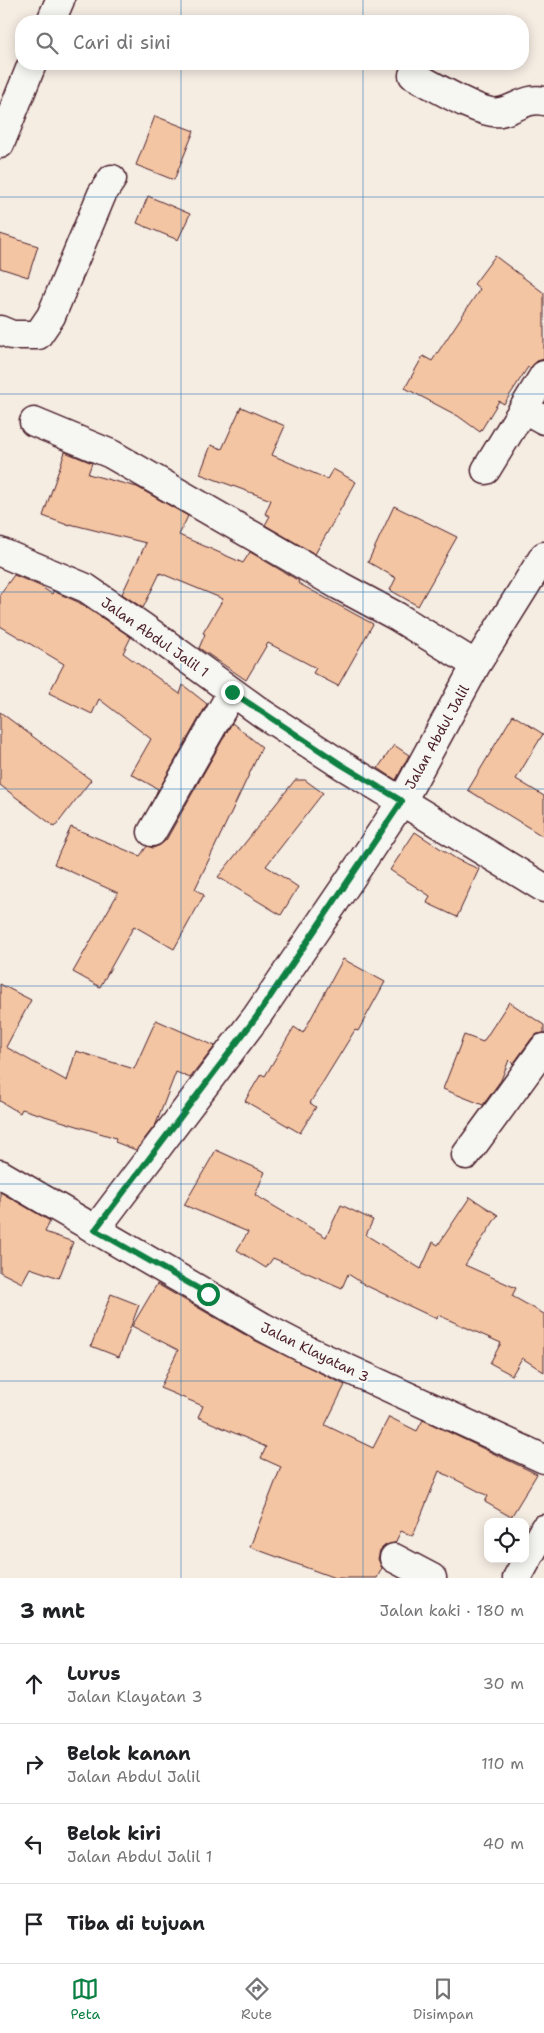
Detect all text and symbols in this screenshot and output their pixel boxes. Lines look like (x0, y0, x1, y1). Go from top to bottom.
search box (15, 15, 529, 70)
icon: search (33, 29, 61, 57)
text: Cari di sini (73, 30, 171, 55)
street label: Jalan Abdul Jalil 1 (98, 593, 212, 681)
route end (221, 681, 244, 704)
street label: Jalan Abdul Jalil (401, 681, 474, 792)
route start (197, 1283, 220, 1306)
street label: Jalan Klayatan 3 (258, 1318, 372, 1386)
map controls (484, 1518, 529, 1563)
button: locate (484, 1518, 529, 1563)
text: 3 mnt (20, 1597, 85, 1625)
text: Jalan kaki · 180 m (380, 1600, 524, 1621)
text: Lurus (67, 1661, 121, 1686)
icon: ahead (20, 1670, 48, 1698)
text: 30 m (483, 1673, 524, 1694)
text: Jalan Klayatan 3 (67, 1686, 203, 1707)
text: Belok kanan (67, 1741, 191, 1766)
icon: right (20, 1750, 48, 1778)
text: 110 m (481, 1753, 524, 1774)
text: Jalan Abdul Jalil (67, 1766, 200, 1787)
text: Belok kiri (67, 1821, 161, 1846)
icon: left (20, 1830, 48, 1858)
text: 40 m (482, 1833, 524, 1854)
text: Jalan Abdul Jalil 1 (67, 1846, 212, 1867)
icon: arrive (20, 1910, 48, 1938)
text: Tiba di tujuan (67, 1911, 205, 1936)
tab: Peta (70, 1975, 100, 2023)
tab: Rute (241, 1975, 272, 2023)
tab: Disimpan (413, 1975, 474, 2023)

